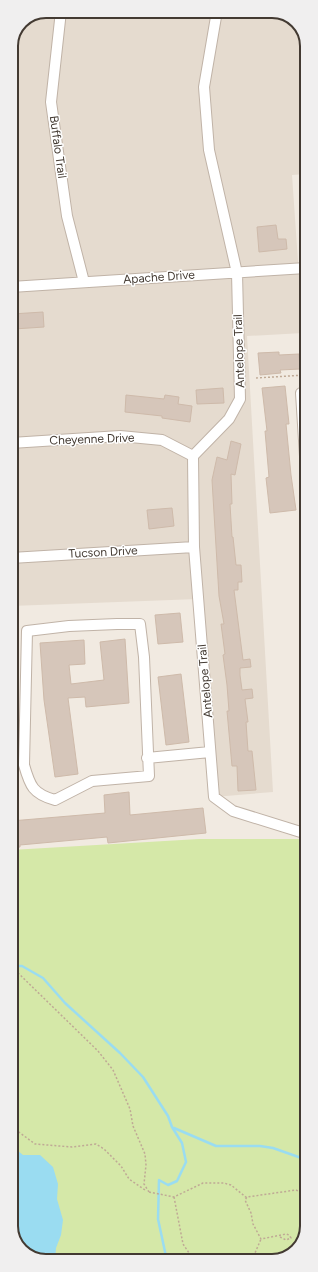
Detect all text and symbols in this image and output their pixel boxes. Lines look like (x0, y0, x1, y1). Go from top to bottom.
street label: Buffalo Trail (47, 115, 69, 179)
street label: Apache Drive (123, 267, 196, 286)
street label: Antelope Trail (231, 314, 247, 388)
street label: Cheyenne Drive (49, 431, 135, 447)
street label: Tucson Drive (68, 543, 138, 561)
street label: Antelope Trail (195, 644, 215, 718)

